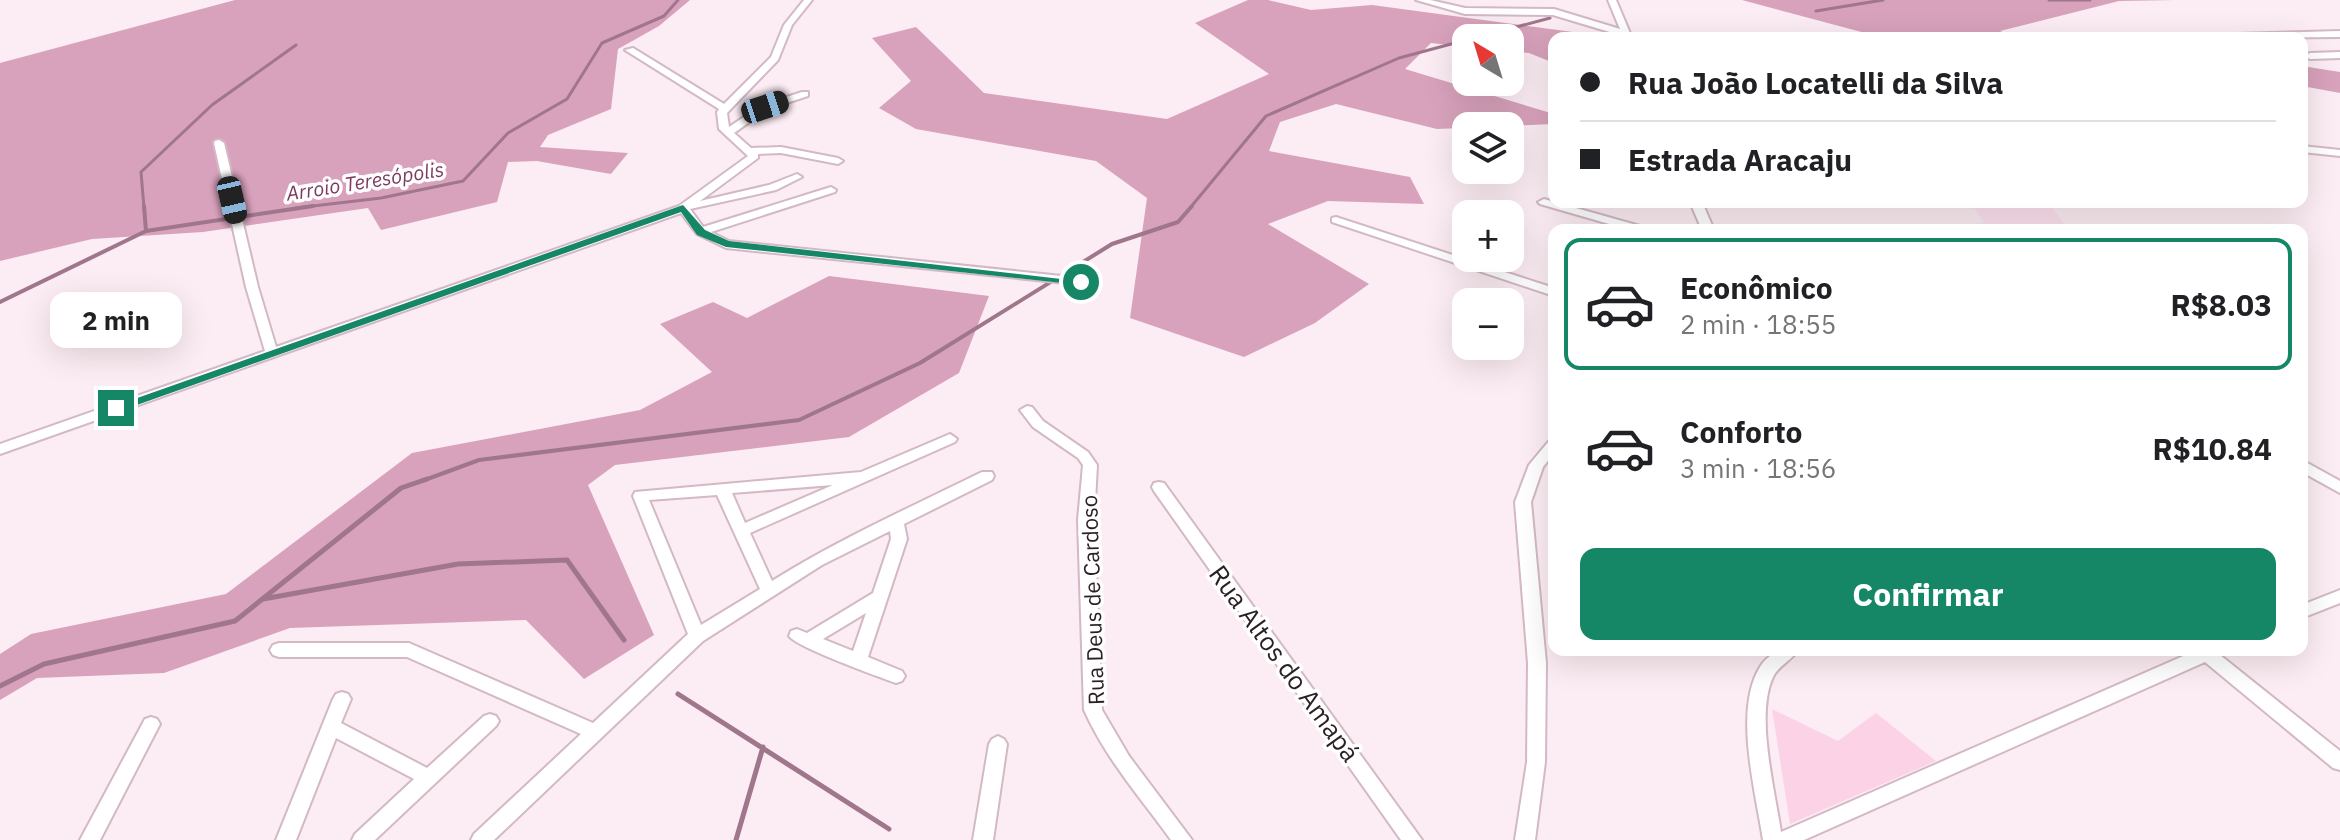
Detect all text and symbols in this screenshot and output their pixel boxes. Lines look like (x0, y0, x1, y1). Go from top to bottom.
north arrow (1452, 24, 1524, 96)
map controls (1452, 24, 1524, 360)
text: Rua João Locatelli da Silva (1628, 63, 2003, 102)
car (738, 88, 792, 126)
button: layers (1452, 112, 1524, 184)
text: Estrada Aracaju (1628, 140, 1852, 179)
water label: Arroio Teresópolis (283, 155, 446, 207)
car (215, 174, 249, 226)
button: + (1452, 200, 1524, 272)
route start (1063, 264, 1099, 300)
icon: car (1584, 268, 1656, 340)
text: Econômico (1680, 268, 1833, 307)
text: R$8.03 (2170, 285, 2272, 324)
button: − (1452, 288, 1524, 360)
callout: 2 min (50, 292, 182, 348)
text: 2 min (82, 303, 150, 337)
text: 2 min · 18:55 (1680, 307, 1836, 341)
route end (98, 390, 134, 426)
icon: car (1584, 412, 1656, 484)
text: Conforto (1680, 412, 1803, 451)
text: R$10.84 (2152, 429, 2272, 468)
text: 3 min · 18:56 (1680, 451, 1836, 485)
street label: Rua Deus de Cardoso (1074, 494, 1110, 706)
button: Confirmar (1580, 548, 2276, 640)
street label: Rua Altos do Amapá (1202, 558, 1368, 768)

